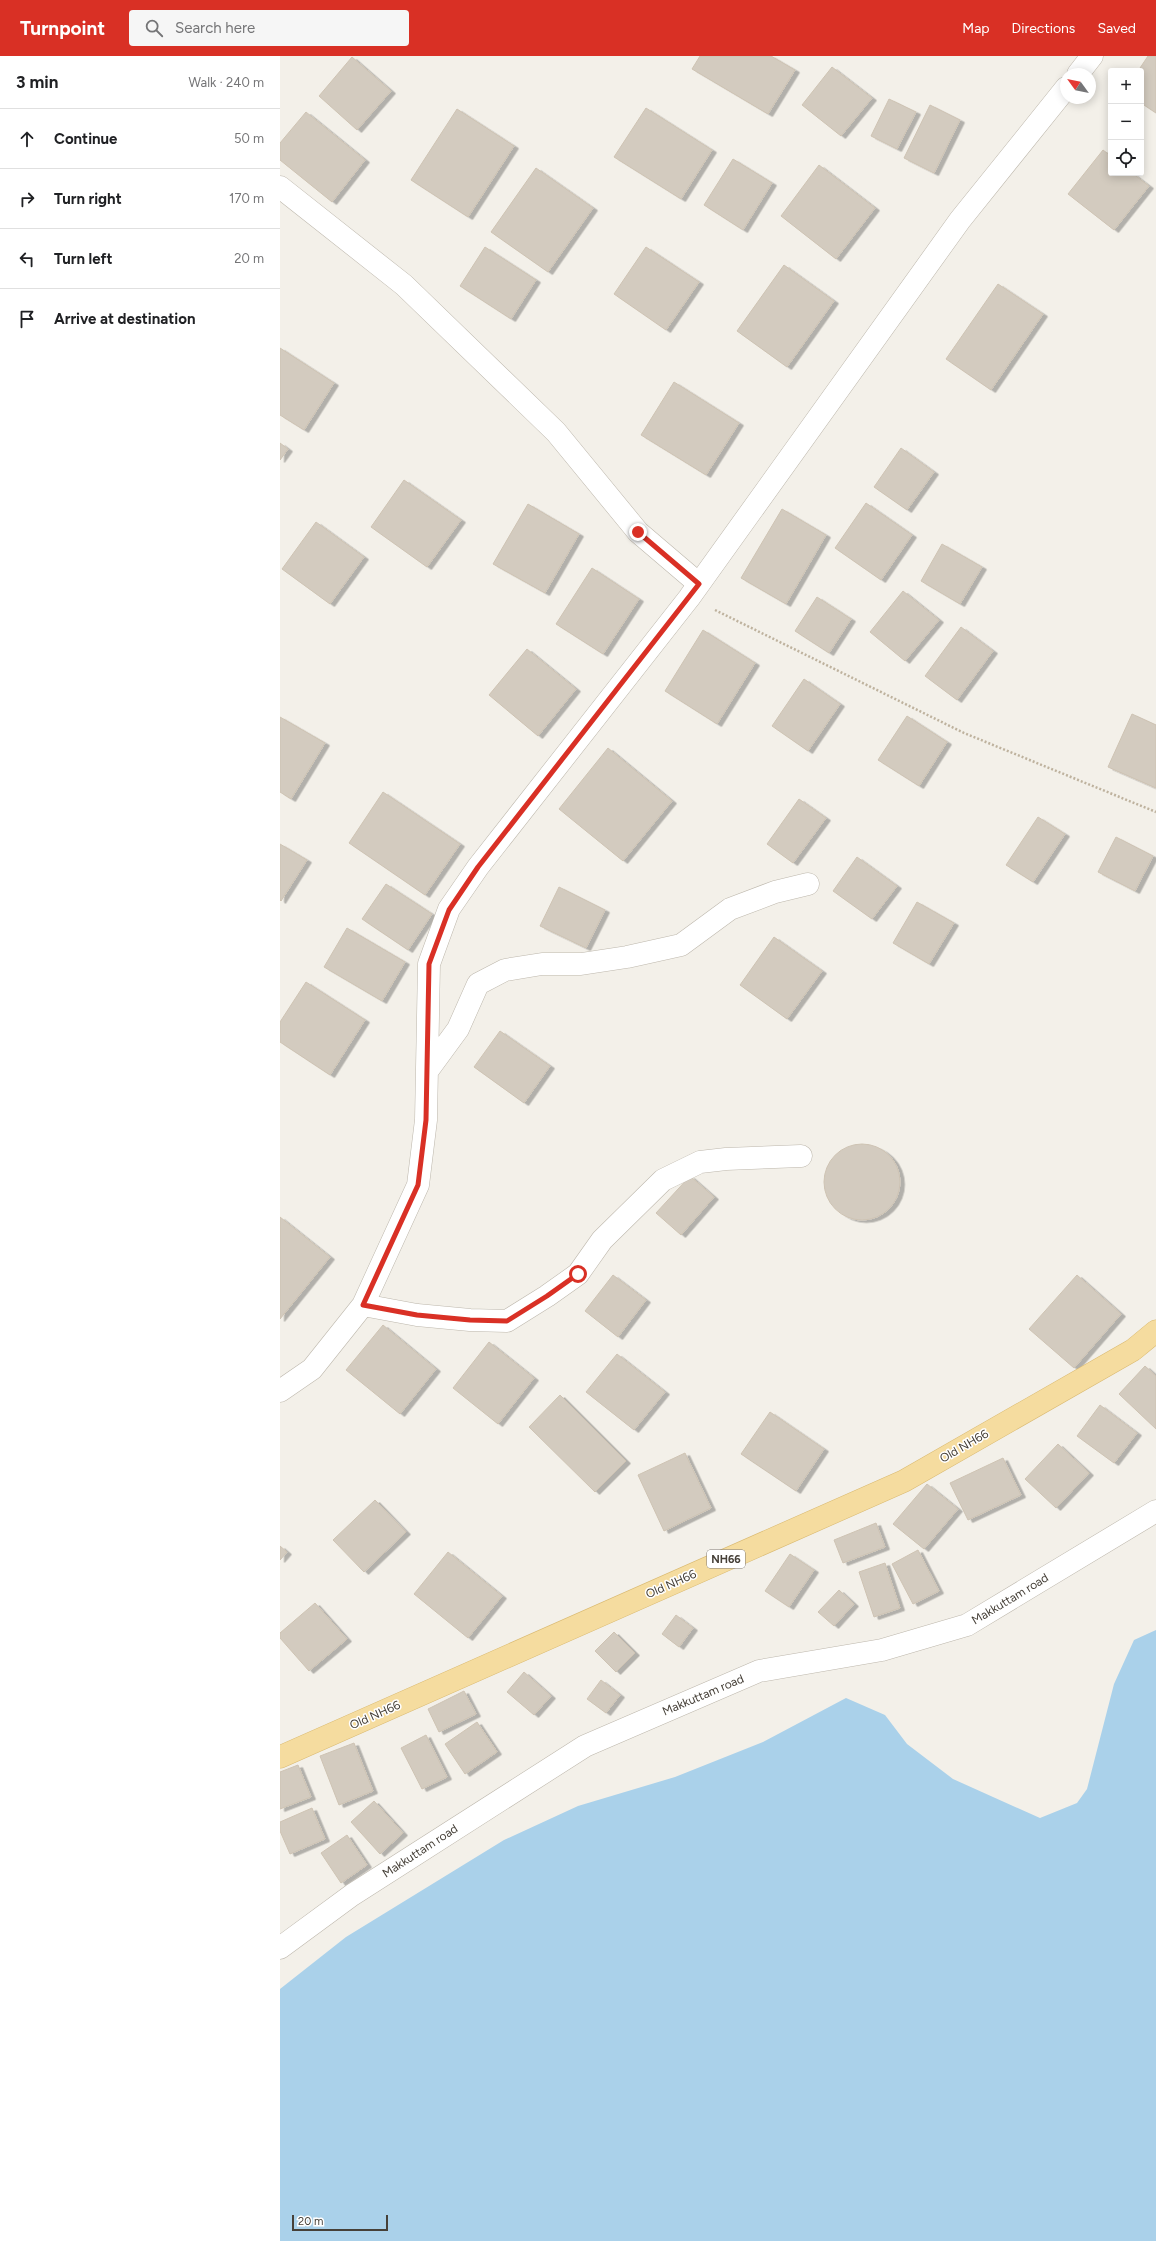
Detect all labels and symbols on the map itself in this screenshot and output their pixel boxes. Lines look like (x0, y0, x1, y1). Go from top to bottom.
north arrow (1060, 68, 1096, 104)
route end (629, 523, 647, 541)
route start (569, 1265, 587, 1283)
street label: Old NH66 (937, 1426, 991, 1466)
road number: NH66 (707, 1550, 745, 1568)
street label: Old NH66 (644, 1567, 699, 1601)
street label: Makkuttam road (969, 1571, 1051, 1627)
street label: Makkuttam road (660, 1672, 746, 1718)
street label: Old NH66 (348, 1698, 403, 1732)
street label: Makkuttam road (380, 1821, 460, 1881)
scale bar (292, 2213, 388, 2232)

